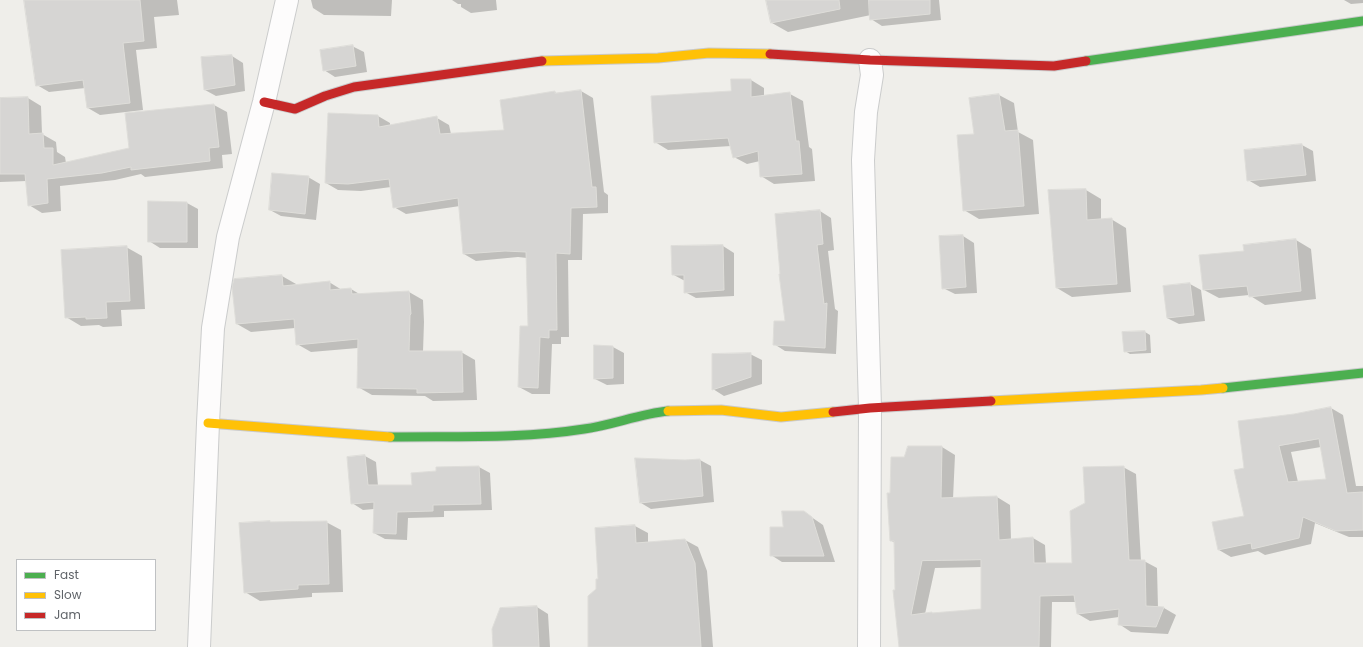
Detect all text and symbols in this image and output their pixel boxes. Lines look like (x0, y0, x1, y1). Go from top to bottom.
legend (16, 559, 156, 631)
text: Fast (54, 566, 79, 583)
text: Slow (54, 586, 82, 603)
text: Jam (54, 606, 81, 623)

